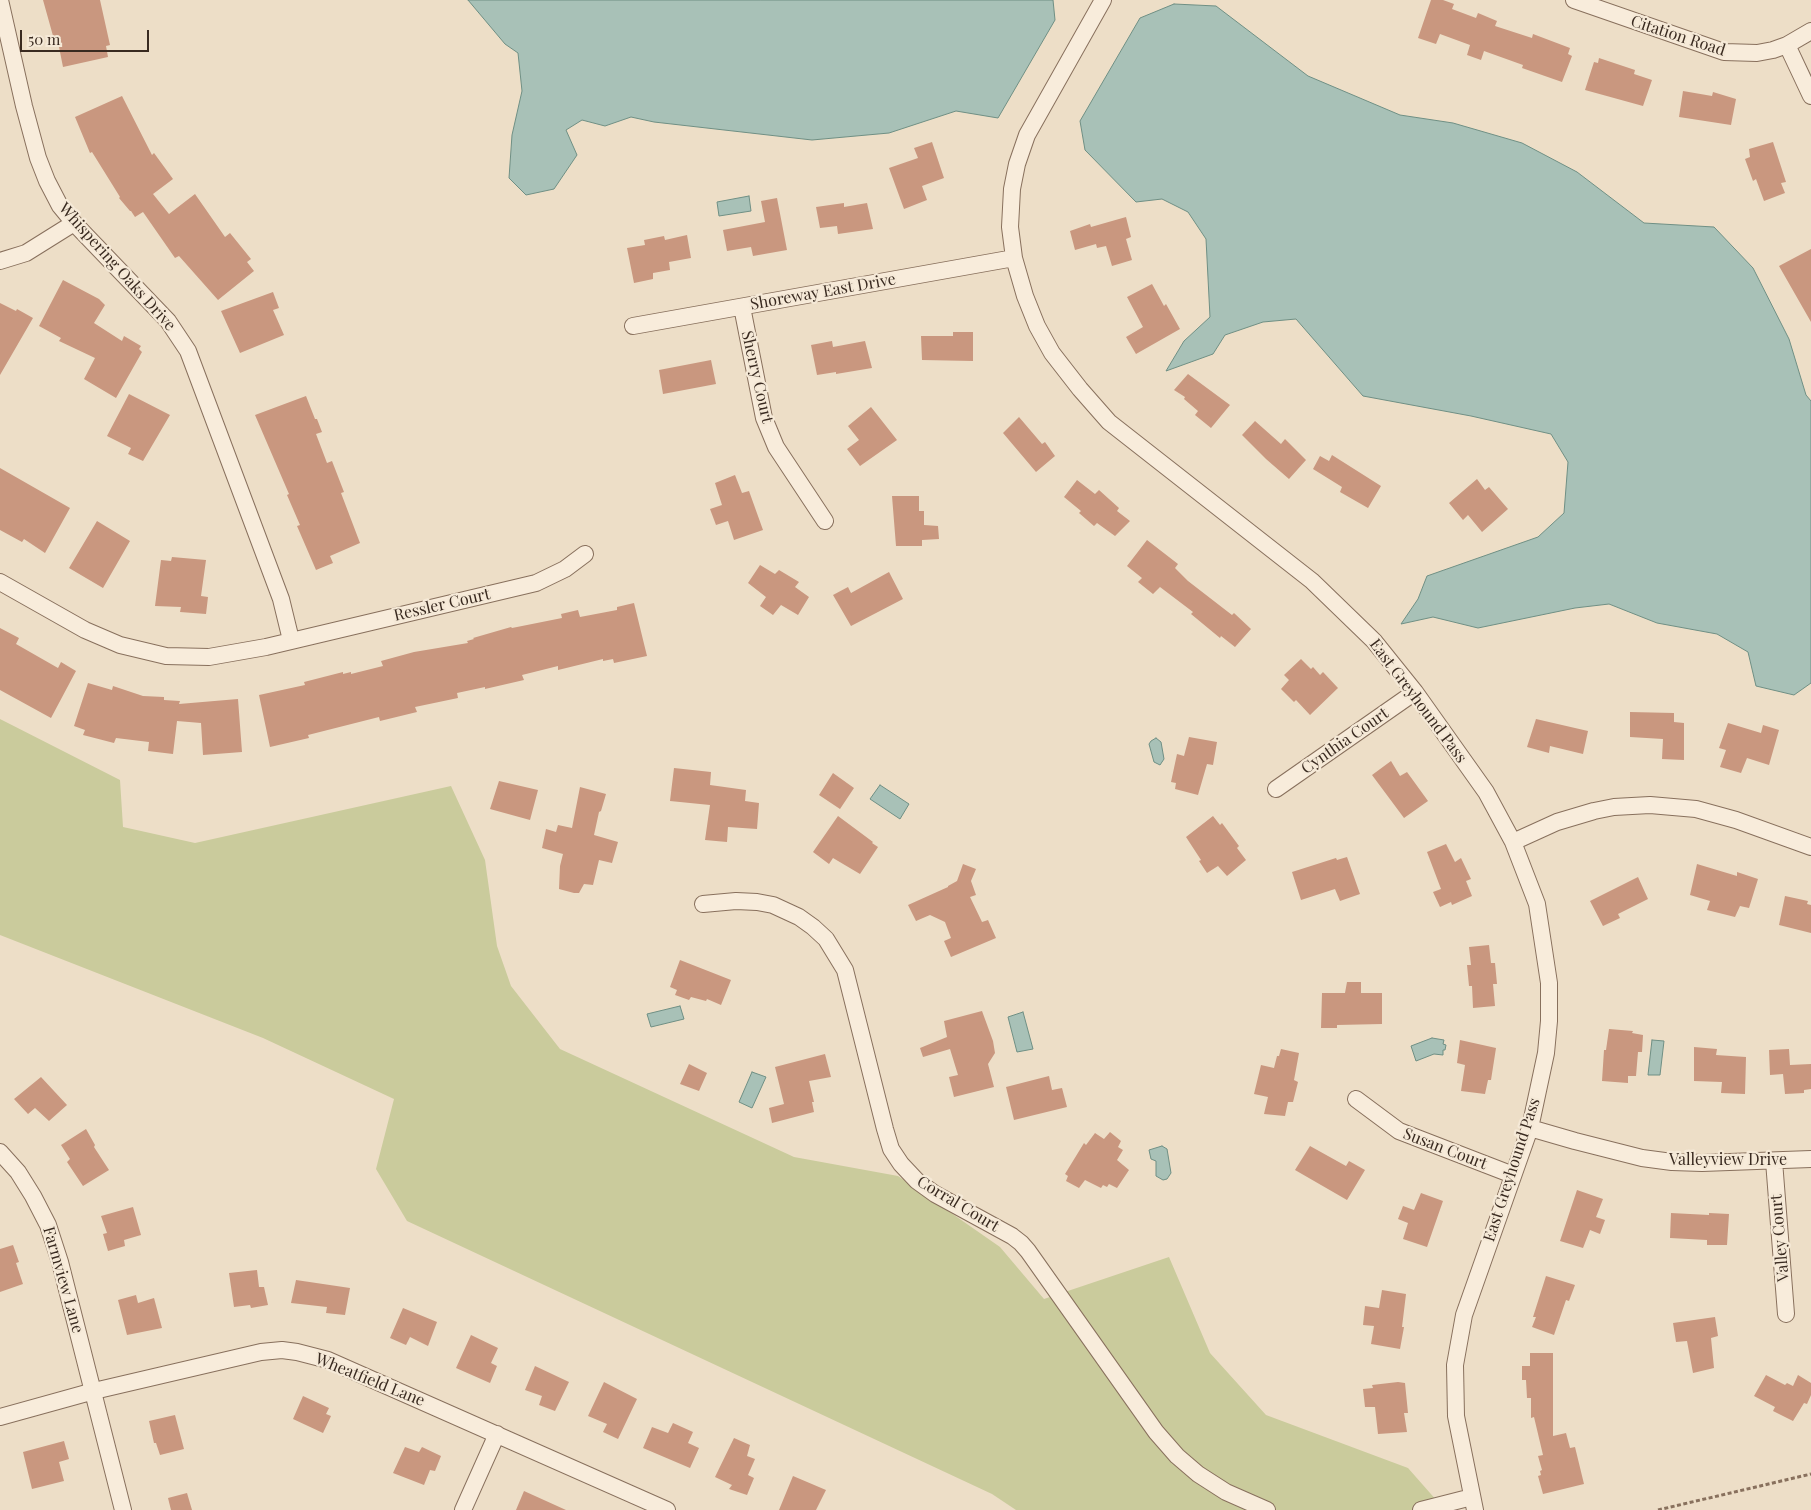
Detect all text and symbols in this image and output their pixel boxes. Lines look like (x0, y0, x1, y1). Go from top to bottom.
street label: Citation Road (1628, 12, 1728, 60)
scale bar (22, 20, 151, 52)
text: 50 m (28, 29, 60, 49)
street label: Whispering Oaks Drive (54, 199, 180, 335)
street label: Shoreway East Drive (749, 270, 897, 314)
street label: Sherry Court (737, 329, 777, 425)
street label: Ressler Court (392, 585, 492, 625)
street label: East Greyhound Pass (1365, 635, 1471, 767)
street label: Cynthia Court (1298, 704, 1392, 778)
street label: East Greyhound Pass (1480, 1096, 1544, 1244)
street label: Susan Court (1400, 1124, 1490, 1174)
street label: Valleyview Drive (1669, 1150, 1787, 1170)
street label: Corral Court (913, 1172, 1003, 1236)
street label: Valley Court (1767, 1193, 1793, 1283)
street label: Farmview Lane (39, 1225, 87, 1335)
street label: Wheatfield Lane (313, 1349, 427, 1411)

